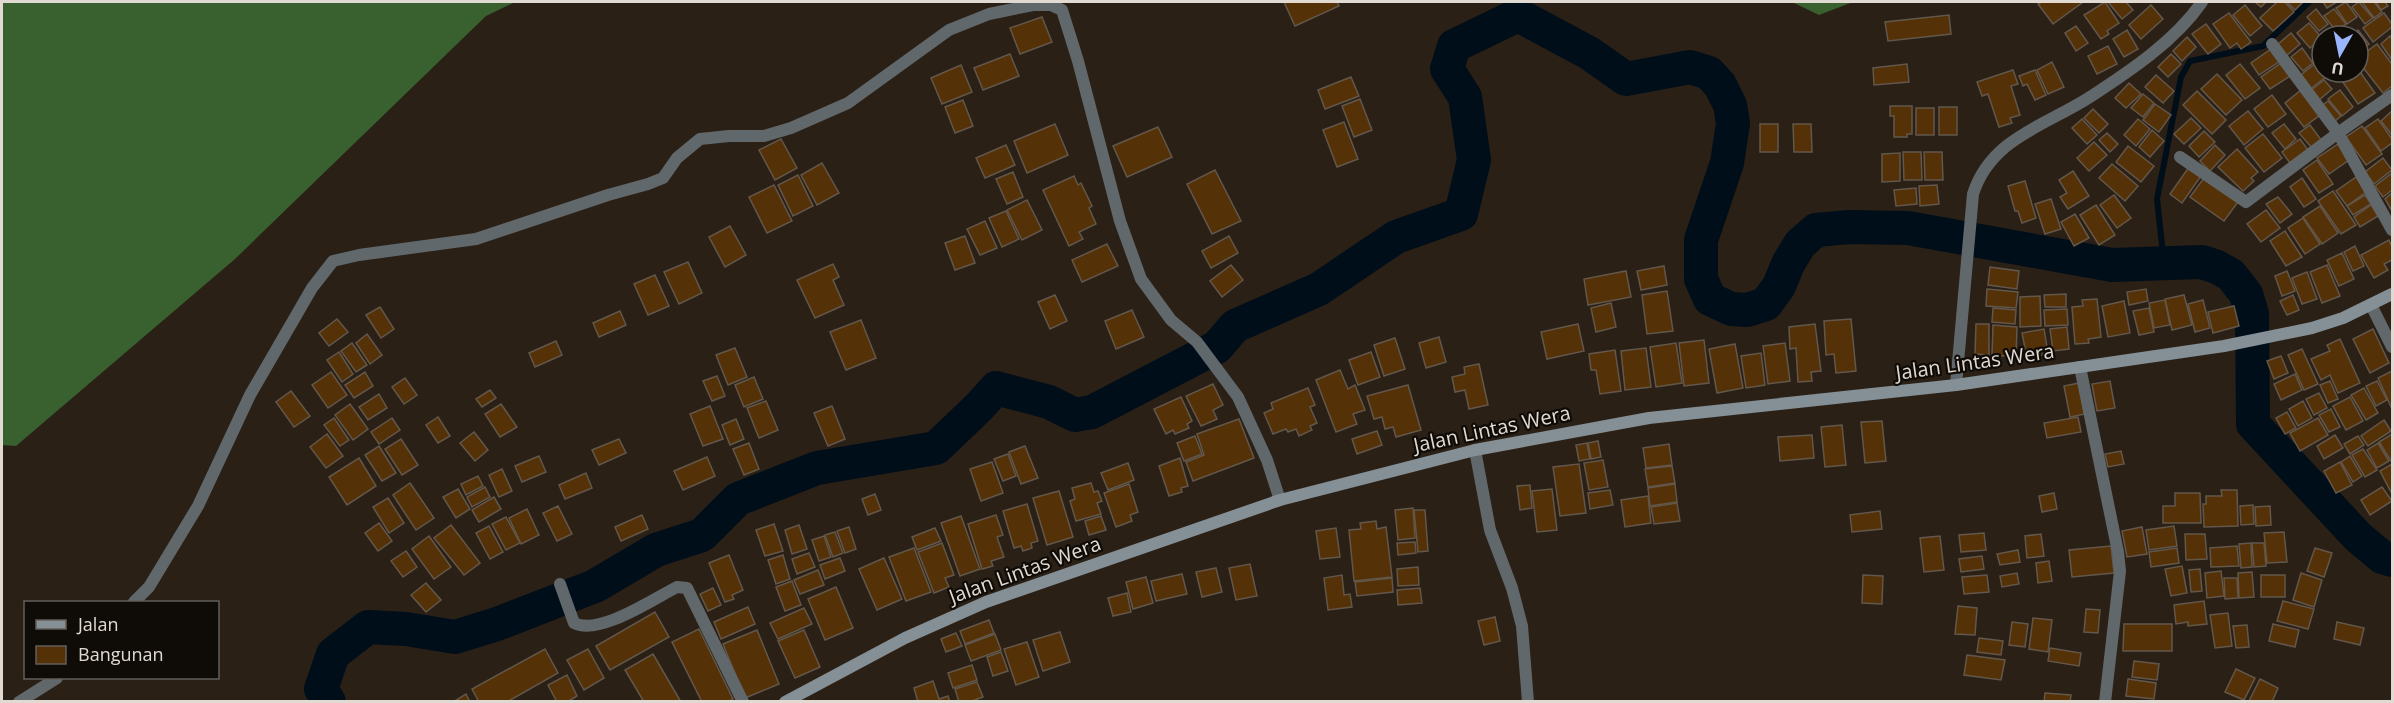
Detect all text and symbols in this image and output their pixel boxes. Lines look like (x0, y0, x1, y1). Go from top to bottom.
north arrow (2310, 24, 2370, 84)
text: U (2330, 57, 2345, 81)
street label: Jalan Lintas Wera (1892, 337, 2056, 386)
street label: Jalan Lintas Wera (1409, 399, 1573, 459)
street label: Jalan Lintas Wera (943, 530, 1105, 610)
legend (24, 601, 219, 679)
text: Jalan (76, 612, 118, 636)
text: Bangunan (78, 642, 164, 666)

